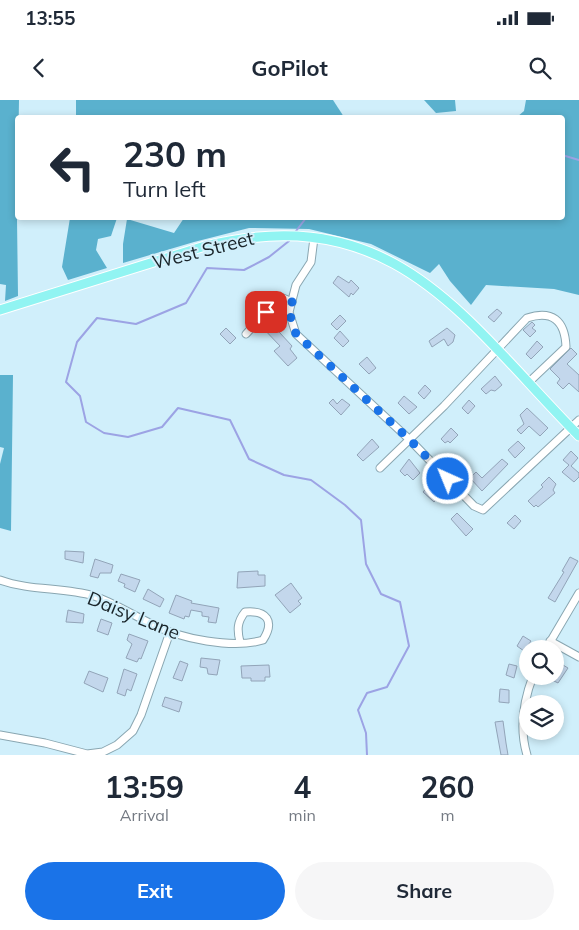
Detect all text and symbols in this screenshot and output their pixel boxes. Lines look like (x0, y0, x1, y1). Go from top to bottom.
text: 13:55 (25, 6, 75, 30)
icon: back (25, 54, 53, 82)
text: GoPilot (251, 54, 328, 82)
icon: search (526, 54, 554, 82)
text: 230 m (123, 132, 227, 176)
icon: left (40, 135, 105, 200)
text: Turn left (123, 175, 206, 203)
street label: West Street (150, 226, 257, 274)
pin (245, 291, 287, 333)
icon: arrive (252, 298, 280, 326)
position arrow (421, 452, 473, 504)
street label: Daisy Lane (84, 586, 184, 644)
map controls (519, 640, 564, 740)
button: search (519, 640, 564, 685)
button: layers (519, 695, 564, 740)
text: 13:59 (105, 768, 184, 806)
text: 4 (293, 768, 311, 806)
text: 260 (420, 768, 474, 806)
text: Arrival (120, 805, 169, 825)
text: min (289, 805, 316, 825)
text: m (440, 805, 454, 825)
button: Exit (25, 862, 285, 920)
button: Share (295, 862, 554, 920)

